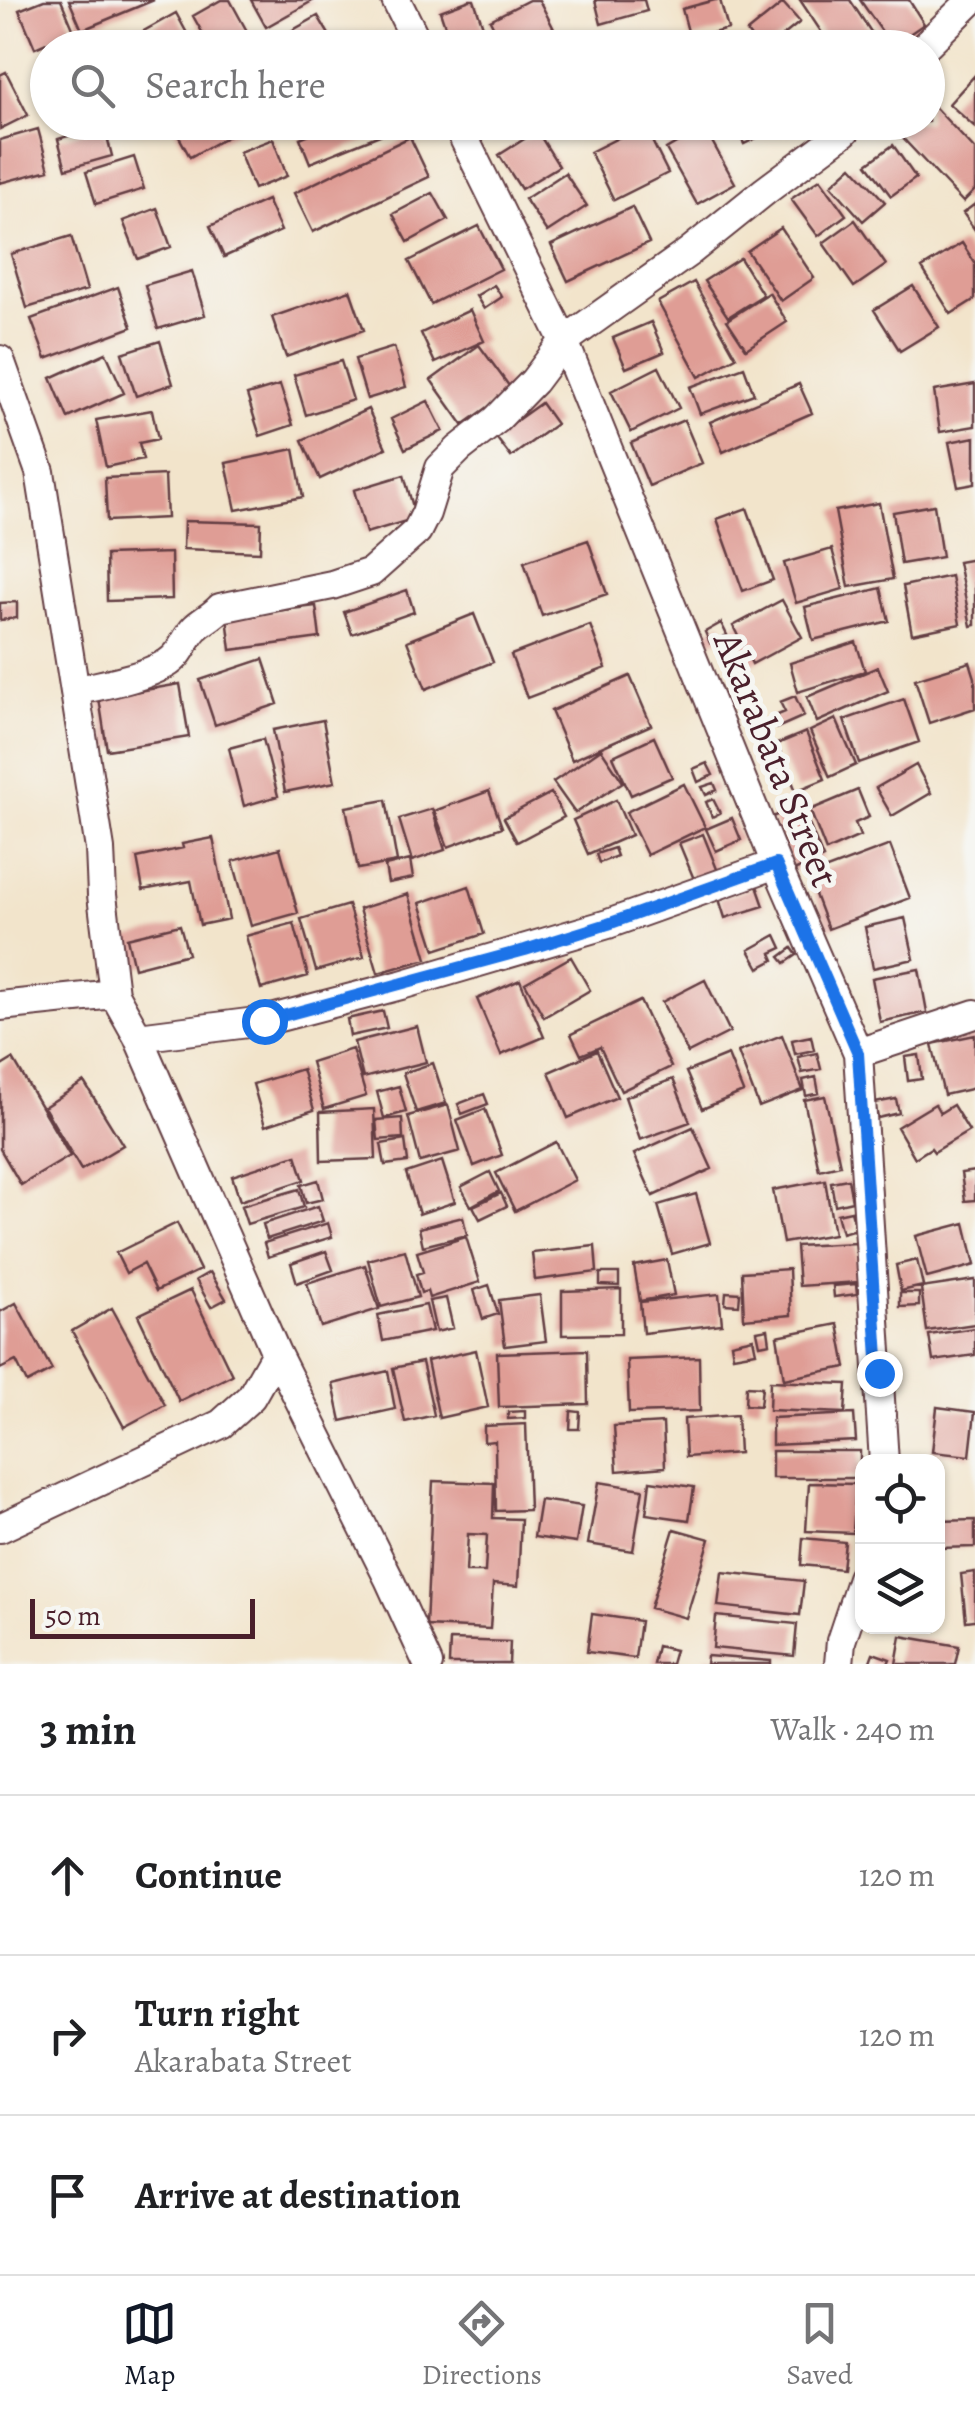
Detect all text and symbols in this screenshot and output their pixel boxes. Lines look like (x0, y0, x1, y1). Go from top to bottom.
search box (30, 30, 945, 140)
icon: search (65, 58, 120, 113)
text: Search here (145, 59, 326, 111)
street label: Akarabata Street (700, 622, 853, 895)
route start (242, 999, 288, 1045)
route end (857, 1351, 903, 1397)
map controls (855, 1454, 945, 1634)
button: locate (855, 1454, 945, 1544)
button: layers (855, 1544, 945, 1634)
scale bar (30, 1594, 255, 1638)
text: 50 m (45, 1597, 101, 1635)
text: 3 min (40, 1701, 136, 1758)
text: Walk · 240 m (770, 1707, 935, 1751)
icon: ahead (40, 1848, 95, 1903)
text: Continue (135, 1849, 282, 1901)
text: 120 m (859, 1853, 935, 1897)
text: Turn right (135, 1987, 300, 2039)
icon: right (40, 2008, 95, 2063)
text: 120 m (859, 2013, 935, 2057)
text: Akarabata Street (135, 2039, 352, 2083)
icon: arrive (40, 2168, 95, 2223)
text: Arrive at destination (135, 2169, 461, 2221)
tab: Map (122, 2296, 177, 2394)
tab: Directions (422, 2296, 542, 2394)
tab: Saved (786, 2296, 853, 2394)

